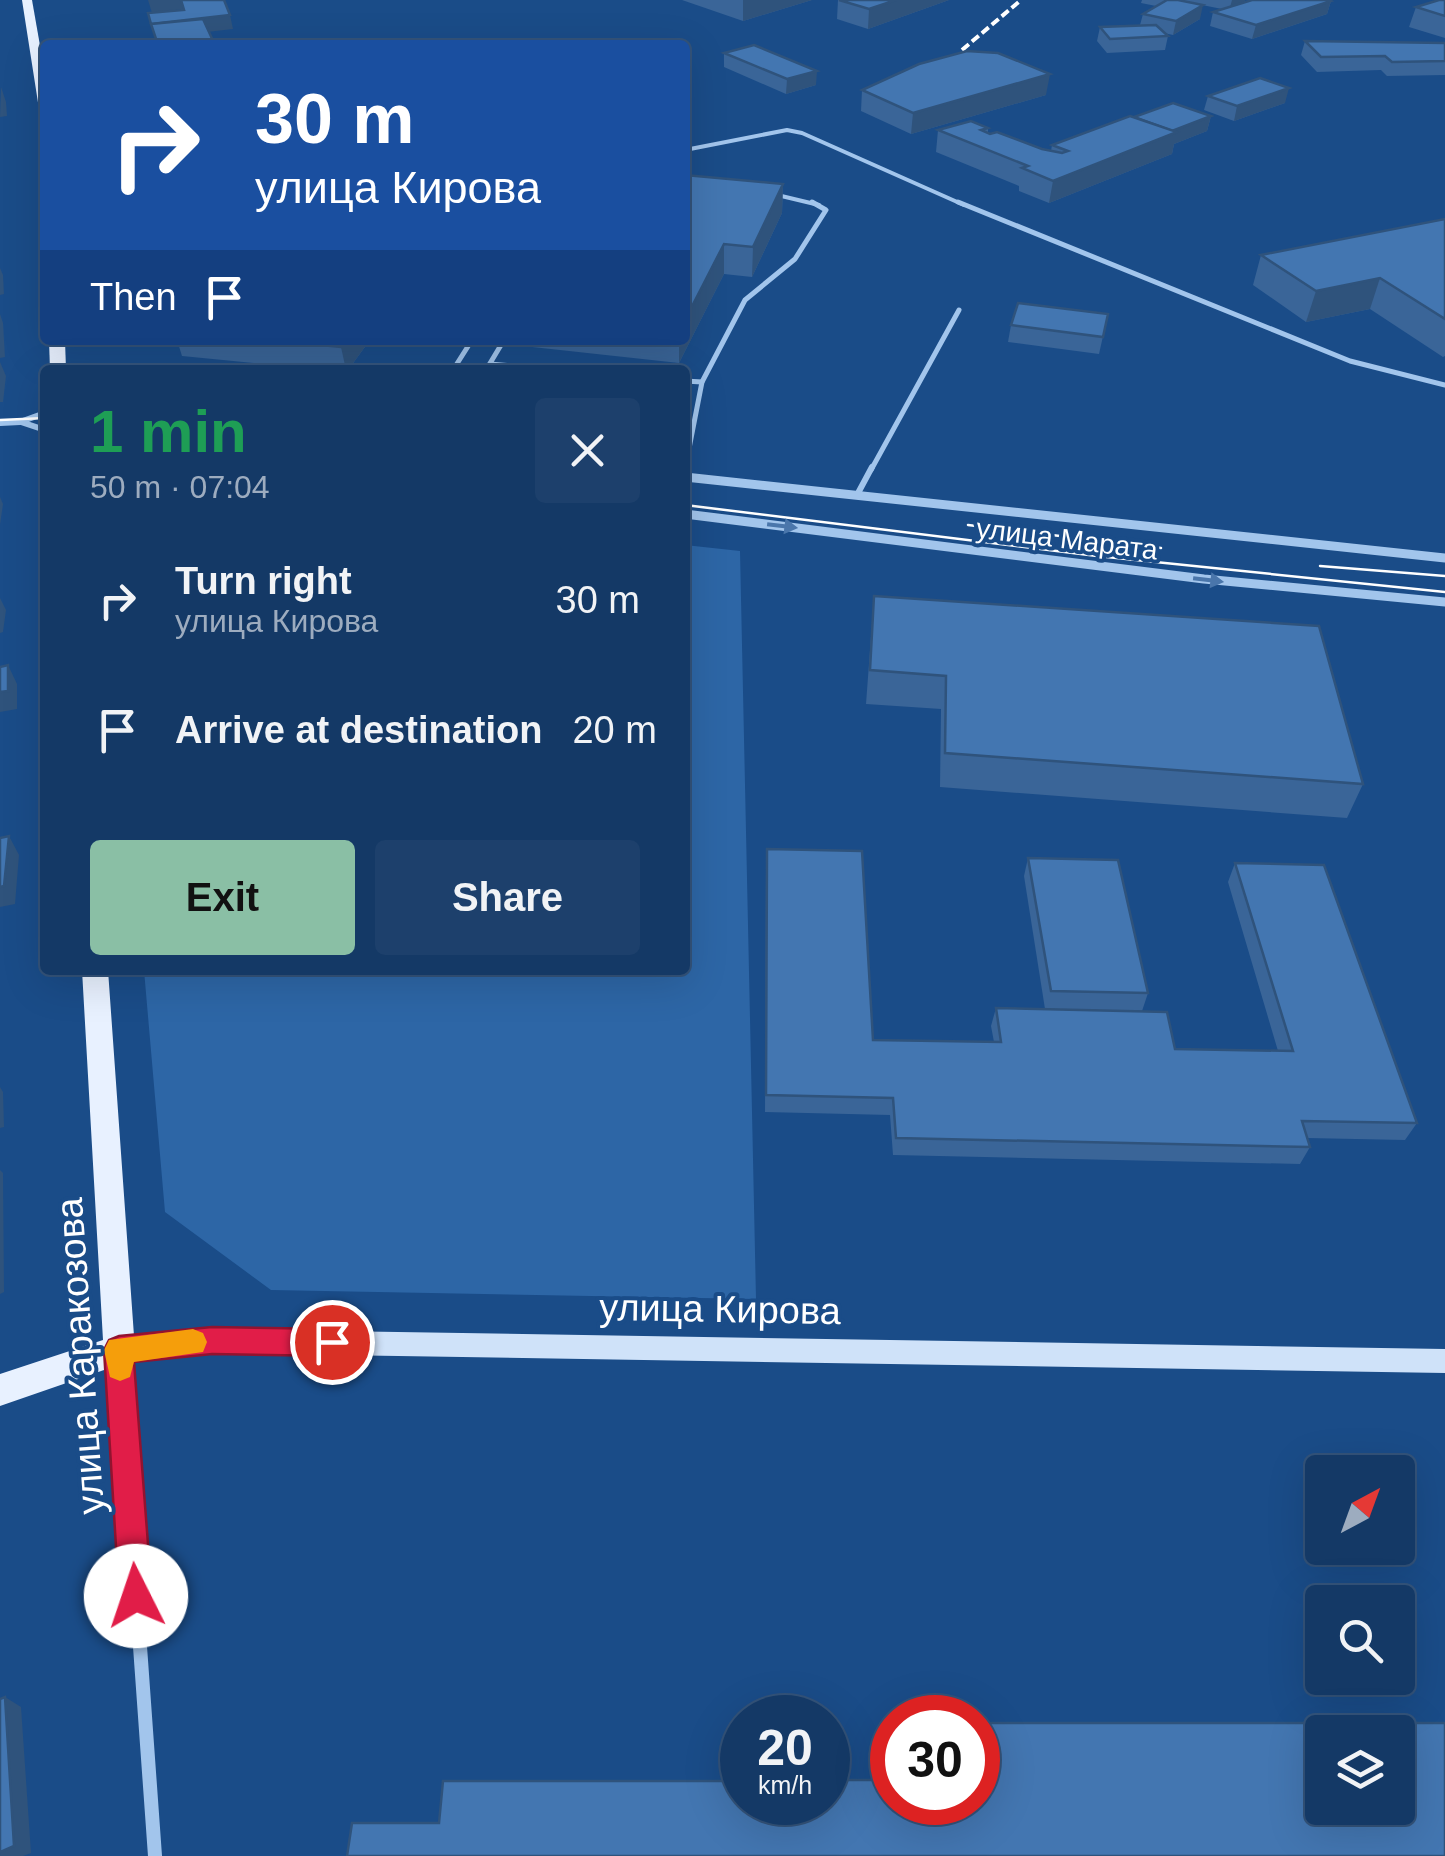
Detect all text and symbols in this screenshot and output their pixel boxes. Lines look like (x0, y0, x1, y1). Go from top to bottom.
icon: right (90, 80, 220, 210)
text: 30 m (255, 80, 415, 158)
text: улица Кирова (255, 162, 541, 213)
icon: arrive (197, 270, 252, 325)
text: Then (90, 276, 177, 318)
text: 1 min (90, 398, 247, 465)
button: close (535, 398, 640, 503)
text: 50 m · 07:04 (90, 469, 270, 505)
street label: улица Марата (975, 512, 1160, 566)
one-way arrow (766, 518, 798, 534)
text: Turn right (175, 560, 352, 602)
one-way arrow (1193, 572, 1225, 588)
icon: right (90, 573, 145, 628)
text: 30 m (556, 579, 640, 621)
text: улица Кирова (175, 603, 378, 639)
icon: arrive (90, 703, 145, 758)
text: Arrive at destination (175, 709, 542, 751)
text: 20 m (572, 709, 657, 751)
button: Exit (90, 840, 355, 955)
button: Share (375, 840, 640, 955)
street label: улица Каракозова (48, 1195, 112, 1516)
street label: улица Кирова (599, 1286, 842, 1332)
pin (290, 1300, 375, 1385)
icon: arrive (305, 1315, 360, 1370)
north arrow (1305, 1455, 1415, 1565)
map controls (1305, 1455, 1415, 1825)
position arrow (84, 1544, 188, 1648)
button: search (1305, 1585, 1415, 1695)
speed limit sign: 30 (870, 1695, 1000, 1825)
button: layers (1305, 1715, 1415, 1825)
text: 20 (757, 1720, 813, 1776)
text: km/h (758, 1771, 812, 1799)

